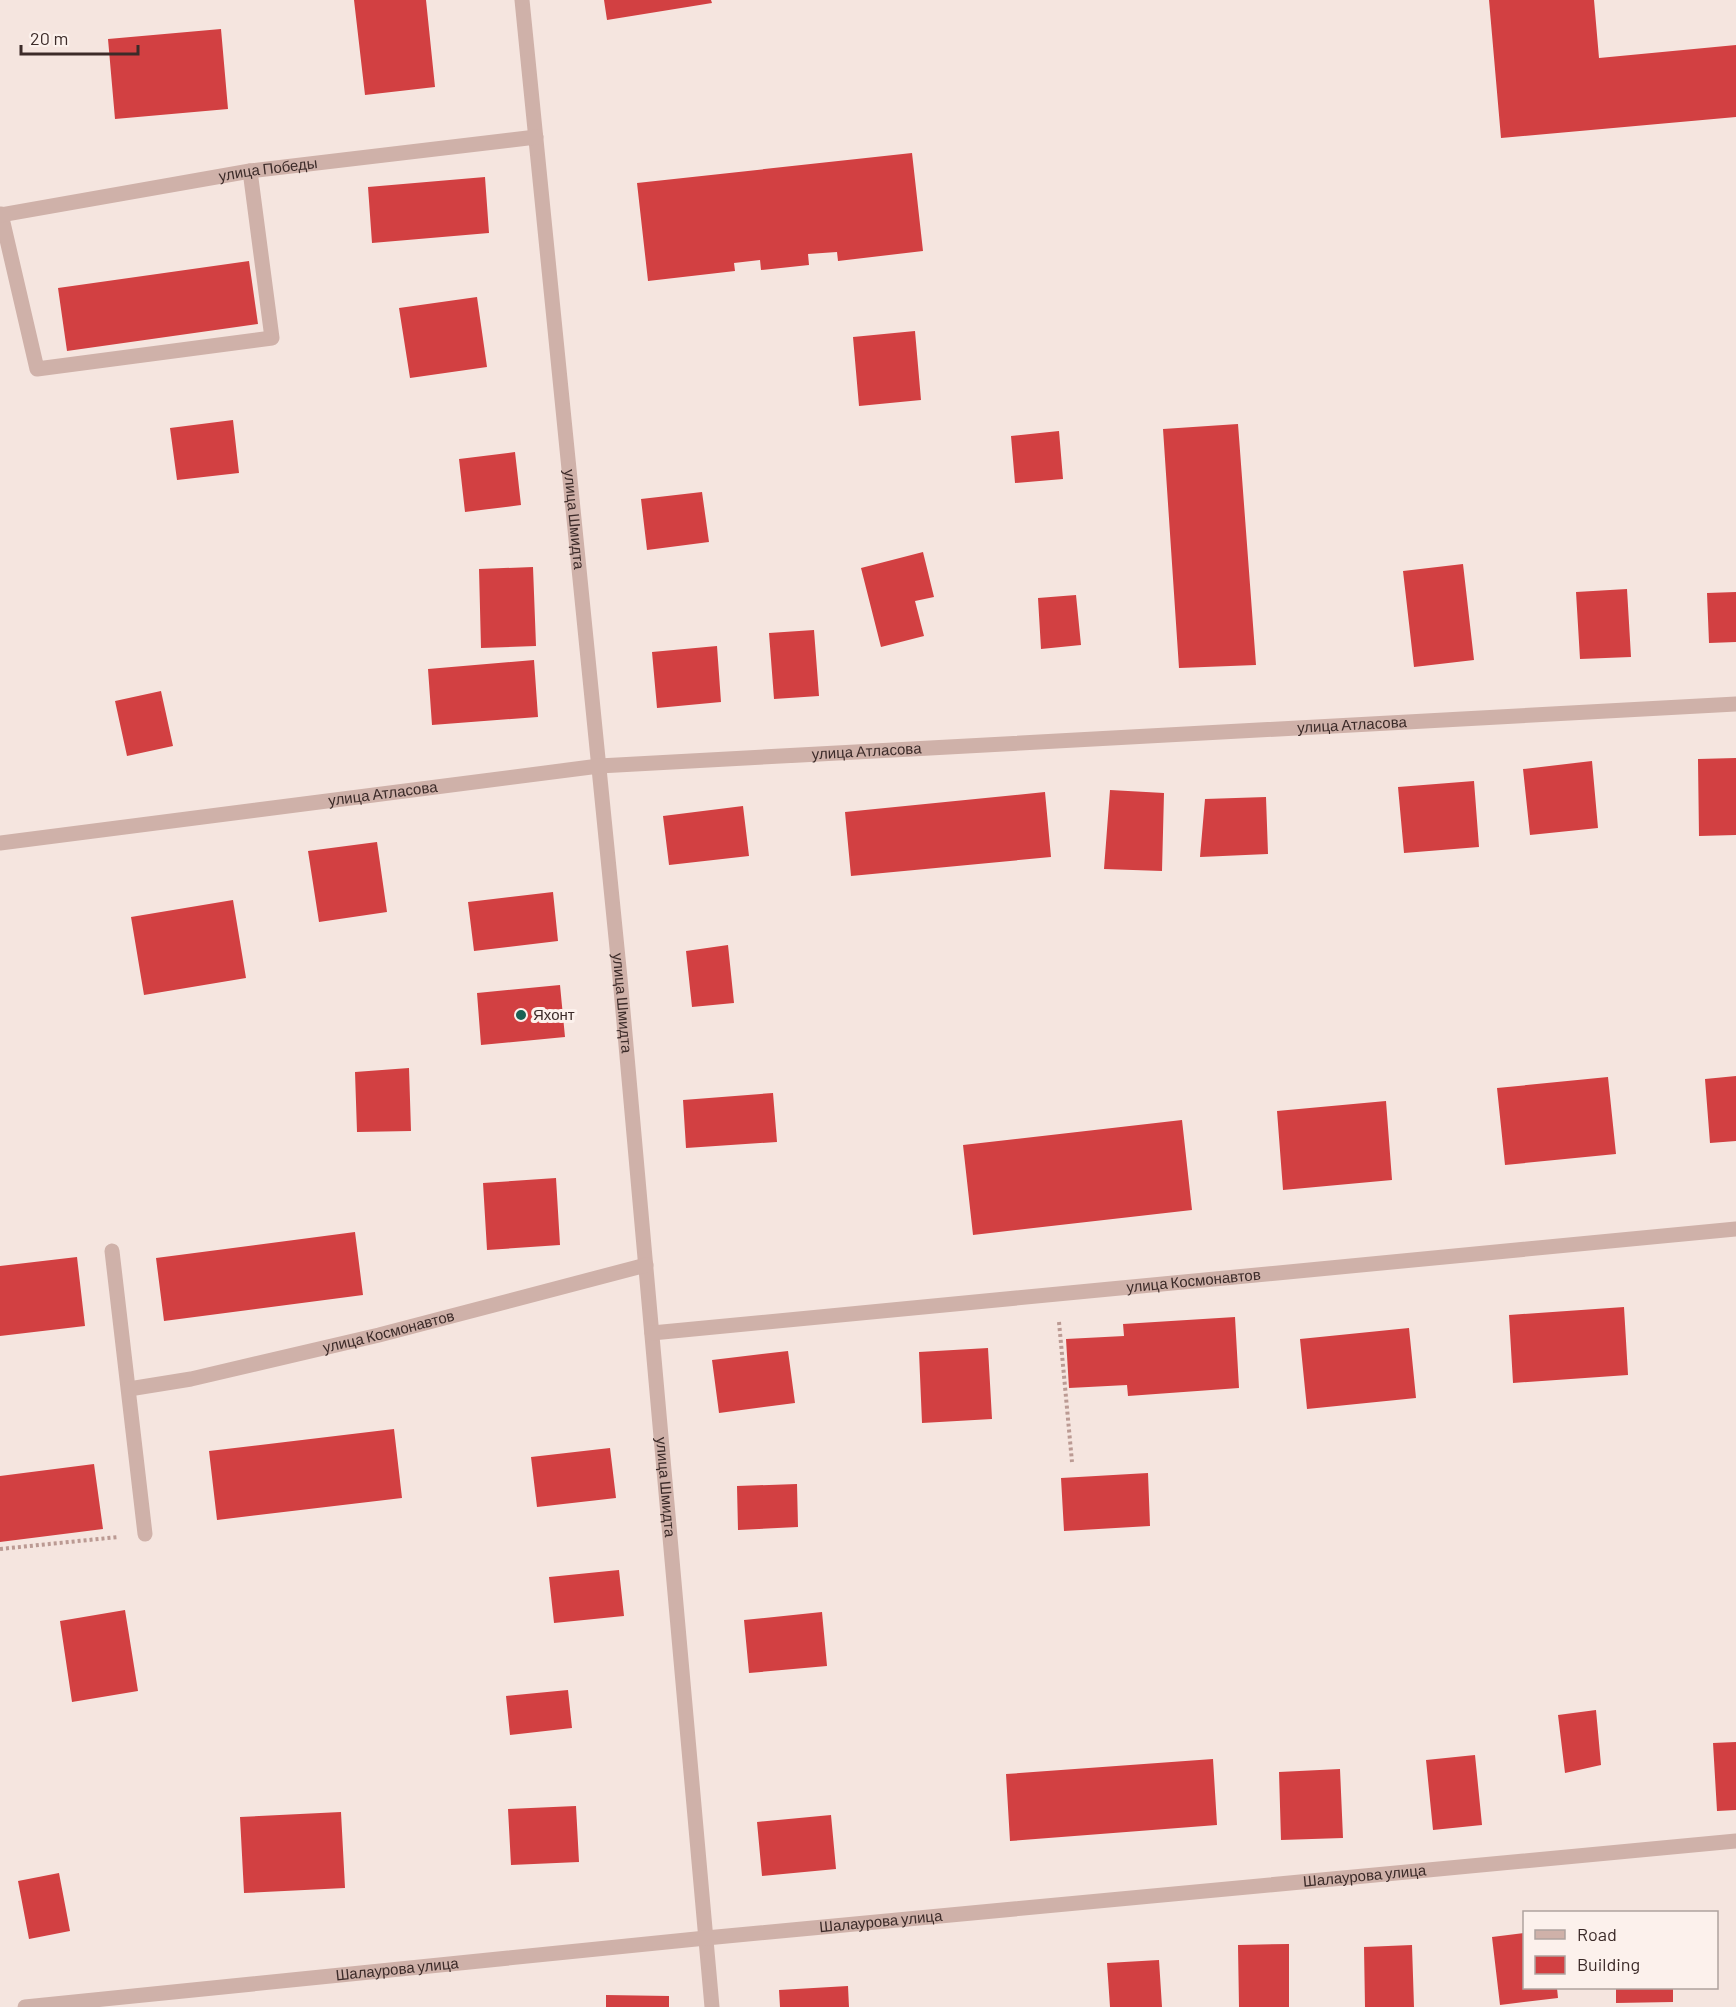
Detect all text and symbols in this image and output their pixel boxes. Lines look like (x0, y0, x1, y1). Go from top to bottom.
scale bar (21, 18, 138, 56)
text: 20 m (30, 27, 68, 49)
street label: улица Победы (217, 153, 318, 184)
street label: улица Шмидта (561, 468, 589, 571)
street label: улица Атласова (1297, 712, 1408, 736)
street label: улица Атласова (811, 738, 923, 762)
street label: улица Атласова (327, 777, 439, 809)
street label: улица Шмидта (610, 952, 637, 1054)
place label: Яхонт (533, 1005, 575, 1023)
marker: Яхонт (514, 1008, 528, 1022)
street label: улица Космонавтов (1125, 1265, 1261, 1295)
street label: улица Космонавтов (321, 1306, 456, 1356)
street label: улица Шмидта (653, 1436, 680, 1539)
street label: Шалаурова улица (1302, 1860, 1427, 1890)
street label: Шалаурова улица (818, 1906, 944, 1935)
legend (1523, 1911, 1718, 1989)
text: Road (1577, 1923, 1617, 1945)
street label: Шалаурова улица (335, 1953, 460, 1983)
text: Building (1577, 1953, 1640, 1975)

